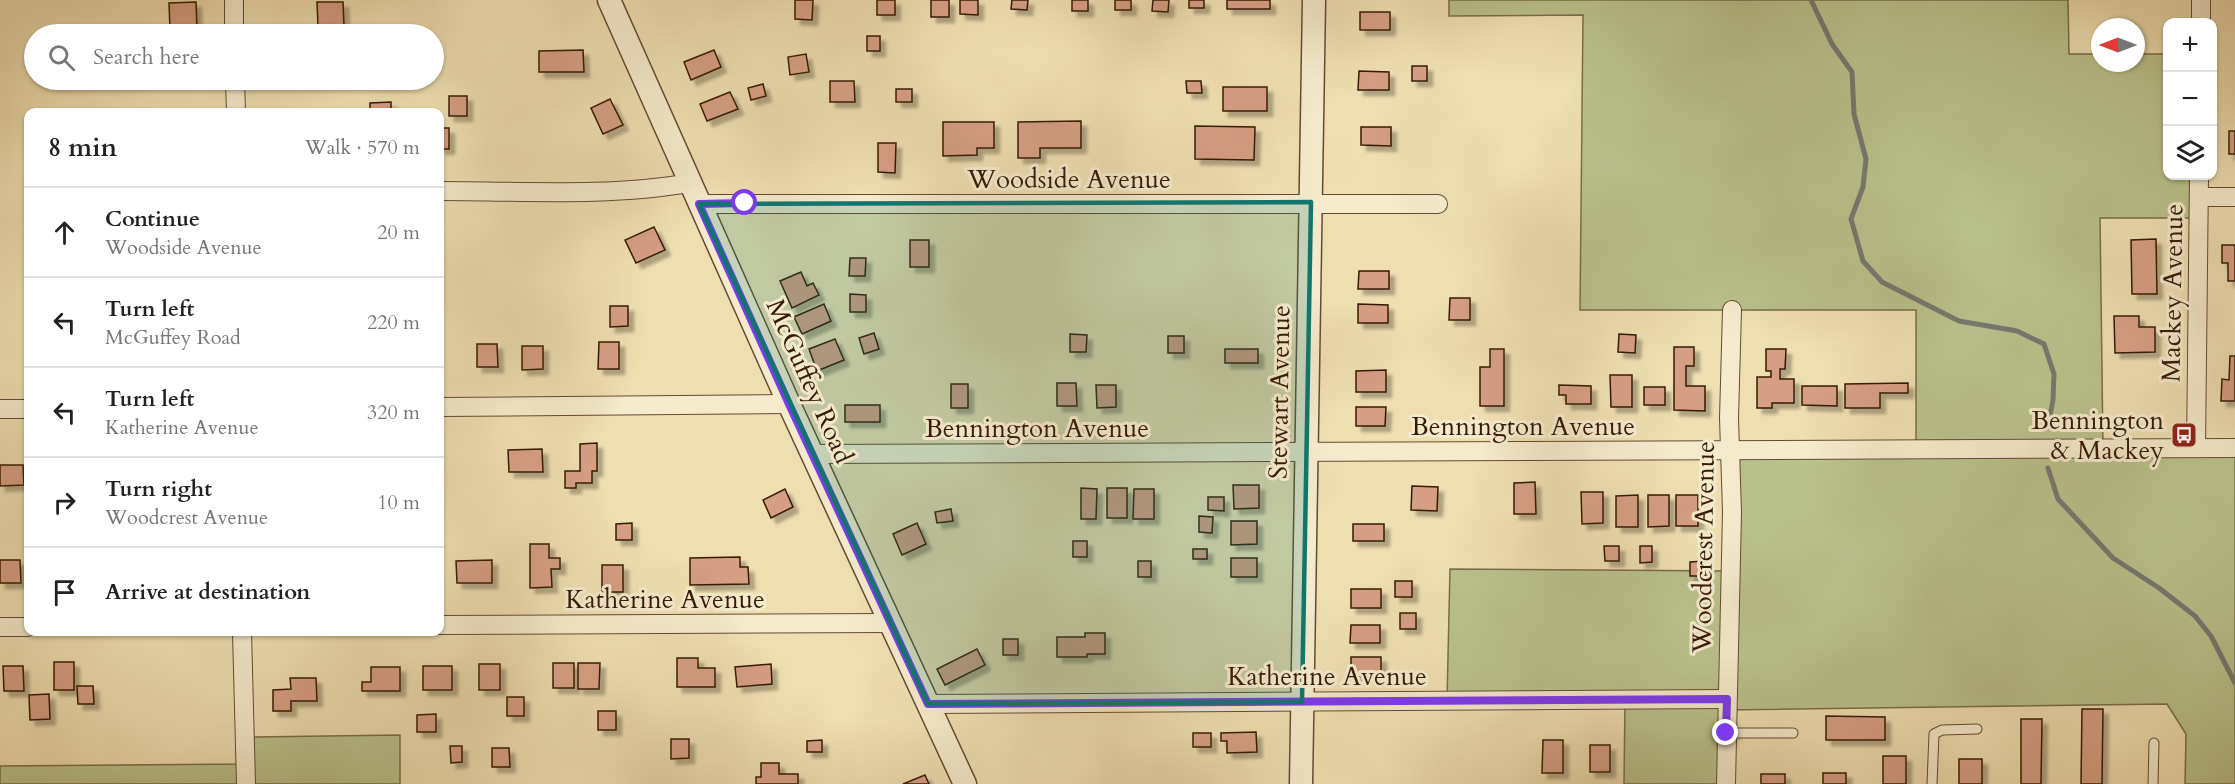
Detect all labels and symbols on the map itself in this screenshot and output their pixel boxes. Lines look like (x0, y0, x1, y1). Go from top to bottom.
north arrow (2091, 18, 2145, 72)
street label: Woodside Avenue (966, 162, 1171, 197)
route start (731, 189, 757, 215)
street label: Mackey Avenue (2153, 204, 2192, 382)
street label: McGuffey Road (758, 293, 861, 469)
street label: Stewart Avenue (1260, 305, 1299, 479)
place label: Bennington & Mackey (2031, 403, 2164, 468)
street label: Bennington Avenue (1411, 409, 1635, 444)
street label: Bennington Avenue (925, 411, 1149, 446)
bus stop icon: Bennington & Mackey (2169, 420, 2199, 450)
street label: Woodcrest Avenue (1684, 441, 1723, 654)
street label: Katherine Avenue (565, 582, 765, 617)
street label: Katherine Avenue (1227, 659, 1427, 694)
route end (1712, 719, 1738, 745)

